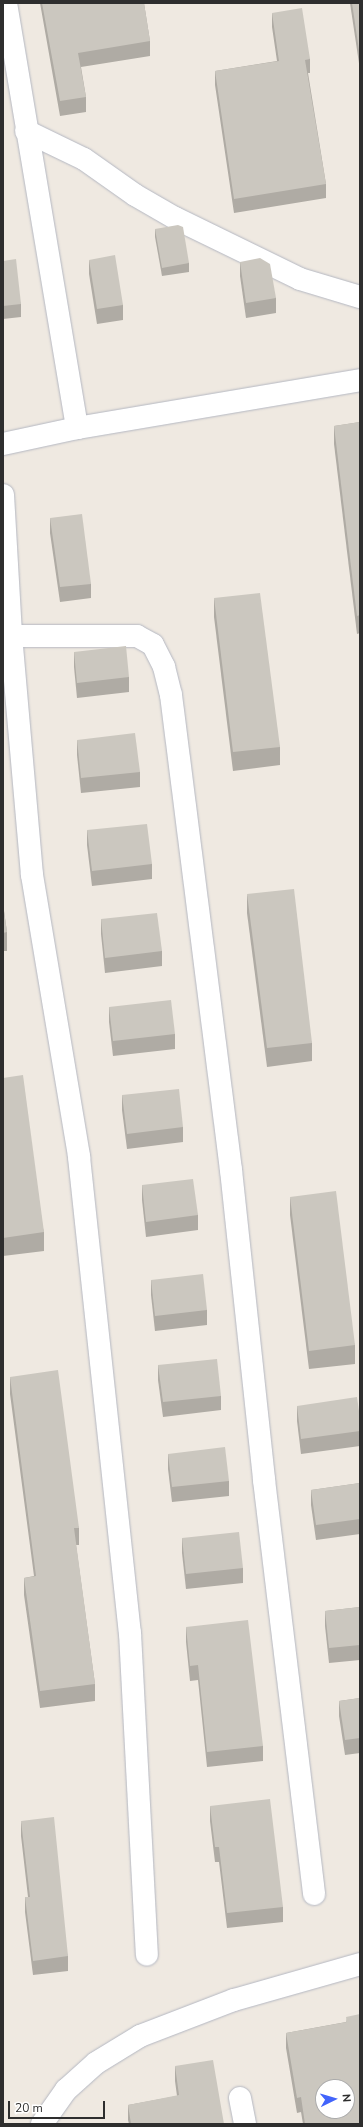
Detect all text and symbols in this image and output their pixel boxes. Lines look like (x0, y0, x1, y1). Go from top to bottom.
north arrow (315, 2079, 355, 2119)
scale bar (10, 2093, 107, 2119)
text: N (339, 2093, 354, 2103)
text: 20 m (15, 2100, 43, 2116)

